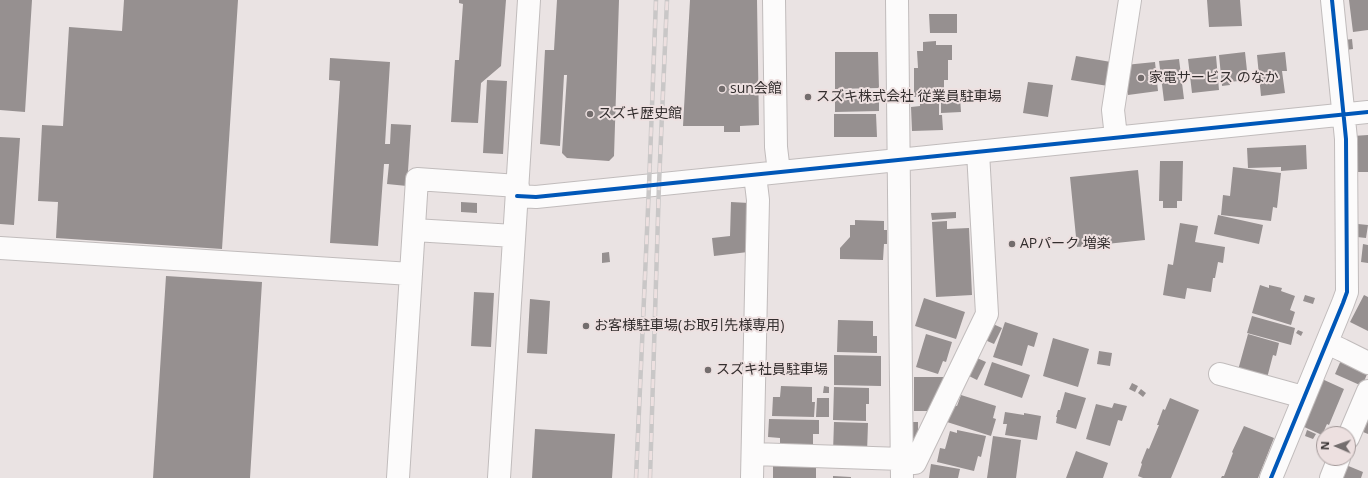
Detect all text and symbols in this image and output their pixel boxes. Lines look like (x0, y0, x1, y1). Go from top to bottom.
place label: 家電サービス のなか (1149, 70, 1279, 86)
marker: 家電サービス のなか (1136, 73, 1146, 83)
place label: sun会館 (730, 81, 782, 97)
marker: sun会館 (717, 84, 727, 94)
place label: スズキ株式会社 従業員駐車場 (816, 89, 1002, 105)
marker: スズキ株式会社 従業員駐車場 (803, 92, 813, 102)
place label: スズキ歴史館 (598, 106, 682, 122)
marker: スズキ歴史館 (585, 109, 595, 119)
place label: APパーク 増楽 (1020, 236, 1111, 252)
marker: APパーク 増楽 (1007, 239, 1017, 249)
place label: お客様駐車場(お取引先様専用) (594, 318, 784, 334)
marker: お客様駐車場(お取引先様専用) (581, 321, 591, 331)
place label: スズキ社員駐車場 (716, 362, 828, 378)
marker: スズキ社員駐車場 (703, 365, 713, 375)
north arrow (1316, 426, 1356, 466)
text: N (1317, 441, 1332, 450)

